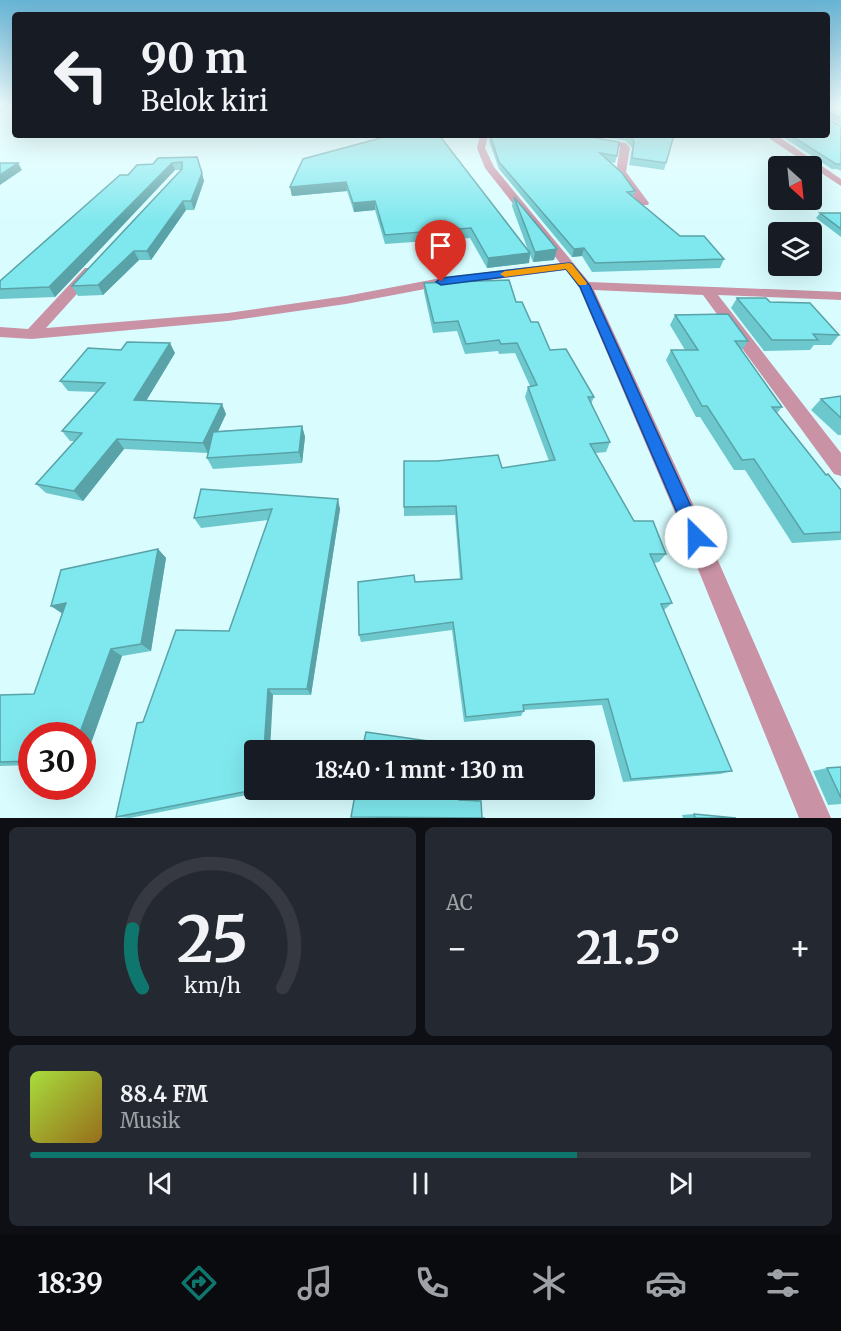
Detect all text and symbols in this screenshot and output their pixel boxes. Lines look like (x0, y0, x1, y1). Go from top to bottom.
text: 90 m (141, 32, 247, 84)
icon: left (42, 36, 120, 114)
text: Belok kiri (141, 84, 268, 118)
north arrow (768, 156, 822, 210)
map controls (768, 156, 822, 276)
pin (415, 220, 466, 282)
button: layers (768, 222, 822, 276)
icon: arrive (424, 229, 457, 262)
position arrow (664, 505, 728, 569)
speed limit sign: 30 (18, 722, 96, 800)
text: 18:40 · 1 mnt · 130 m (315, 756, 524, 784)
text: AC (446, 890, 473, 915)
text: 25 (177, 901, 248, 979)
text: 21.5° (576, 920, 681, 976)
text: − (446, 928, 468, 969)
text: + (789, 928, 811, 969)
text: km/h (184, 973, 241, 1000)
text: 88.4 FM (120, 1080, 208, 1108)
text: Musik (120, 1108, 180, 1133)
icon: previous (144, 1167, 177, 1200)
icon: pause (404, 1167, 437, 1200)
icon: next (664, 1167, 697, 1200)
icon: directions (178, 1262, 220, 1304)
icon: music (294, 1262, 336, 1304)
icon: phone (411, 1262, 453, 1304)
icon: climate (528, 1262, 570, 1304)
icon: car (645, 1262, 687, 1304)
icon: filters (762, 1262, 804, 1304)
text: 18:39 (37, 1266, 103, 1300)

